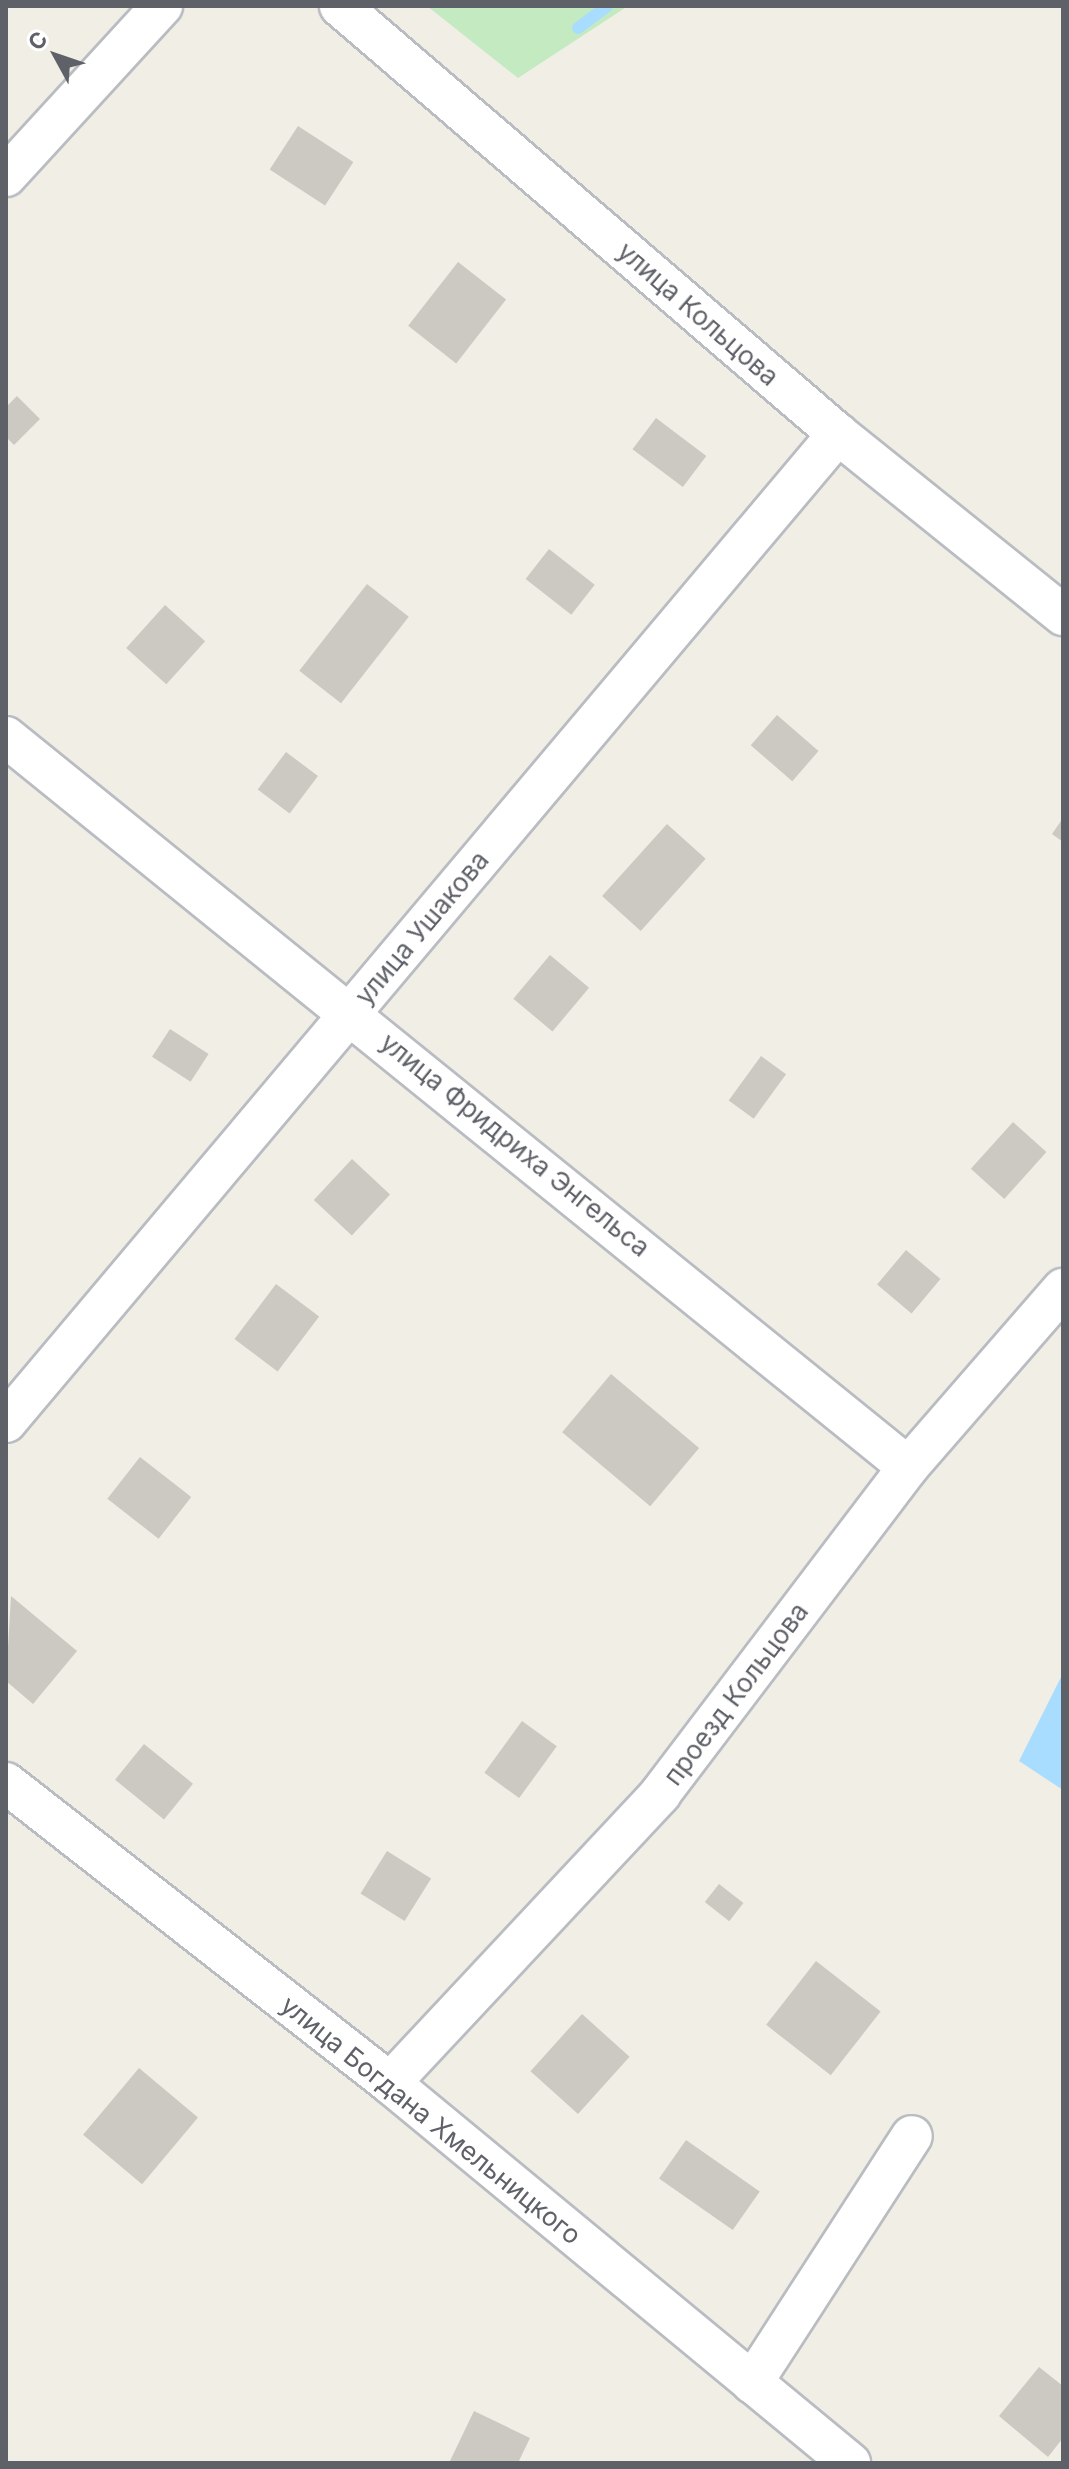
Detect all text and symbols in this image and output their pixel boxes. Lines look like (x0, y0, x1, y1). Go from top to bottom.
north arrow (16, 16, 96, 96)
text: С (22, 26, 53, 55)
street label: улица Кольцова (611, 236, 785, 392)
street label: улица Ушакова (349, 845, 495, 1011)
street label: улица Фридриха Энгельса (374, 1027, 656, 1263)
street label: проезд Кольцова (657, 1597, 815, 1791)
street label: улица Богдана Хмельницкого (275, 1989, 587, 2251)

